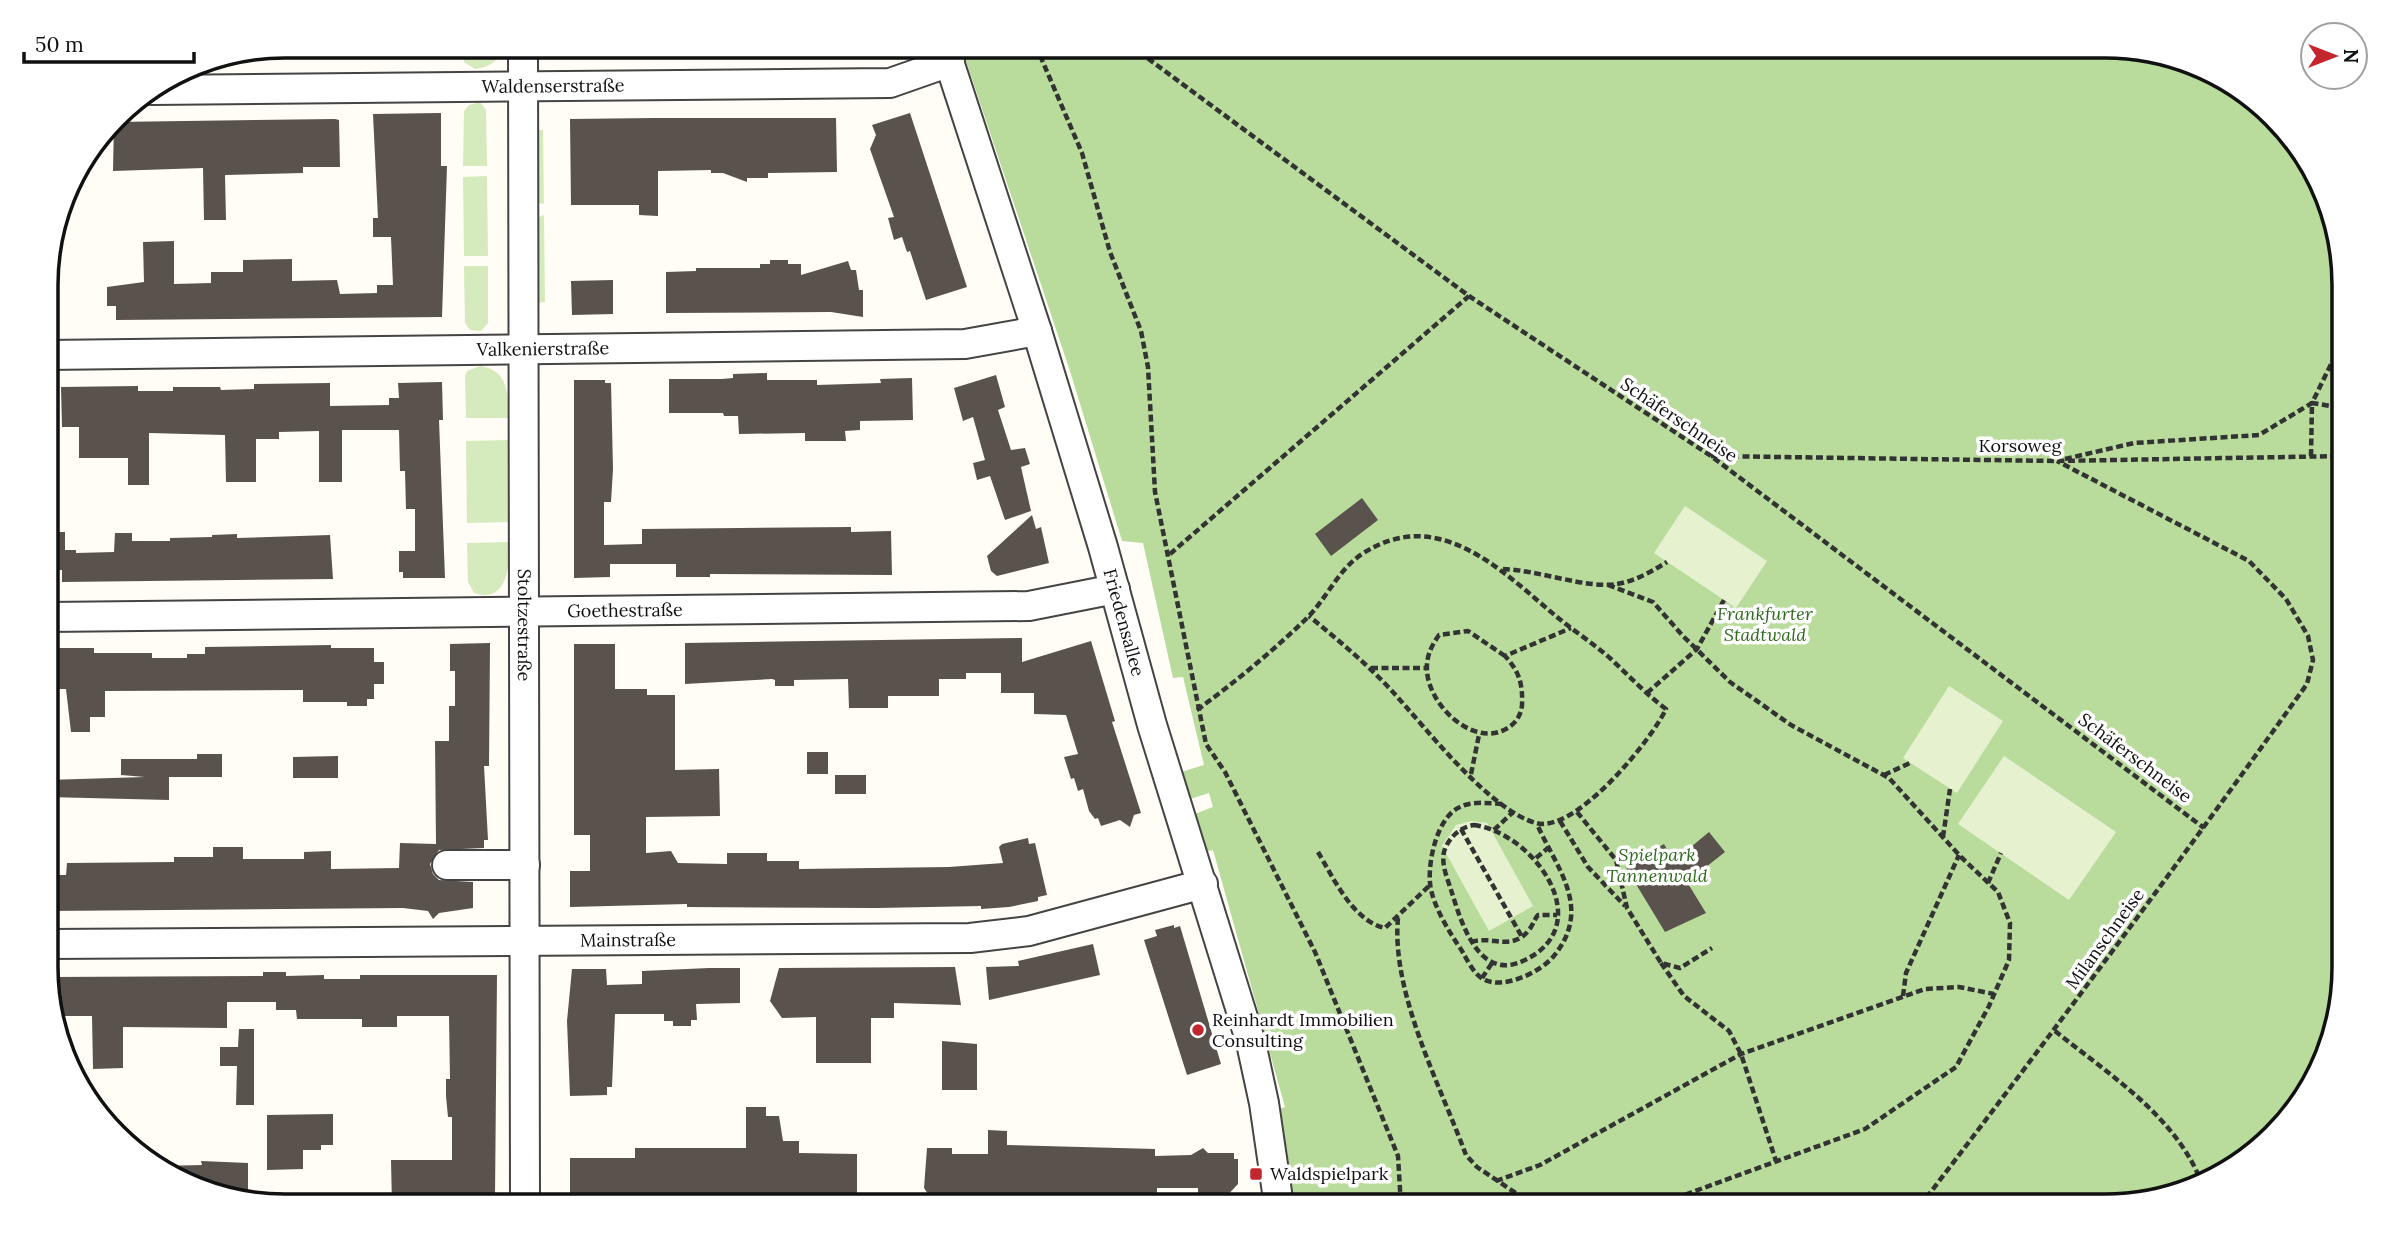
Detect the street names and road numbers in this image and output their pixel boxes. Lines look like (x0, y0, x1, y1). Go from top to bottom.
street label: Waldenserstraße (481, 74, 625, 98)
street label: Valkenierstraße (475, 336, 610, 361)
street label: Schäferschneise (1617, 372, 1742, 467)
street label: Korsoweg (1979, 434, 2063, 457)
street label: Friedensallee (1099, 566, 1150, 679)
street label: Stoltzestraße (513, 569, 536, 682)
street label: Goethestraße (567, 598, 683, 622)
street label: Schäferschneise (2074, 708, 2197, 808)
street label: Milanschneise (2060, 884, 2149, 994)
street label: Mainstraße (580, 928, 676, 952)

